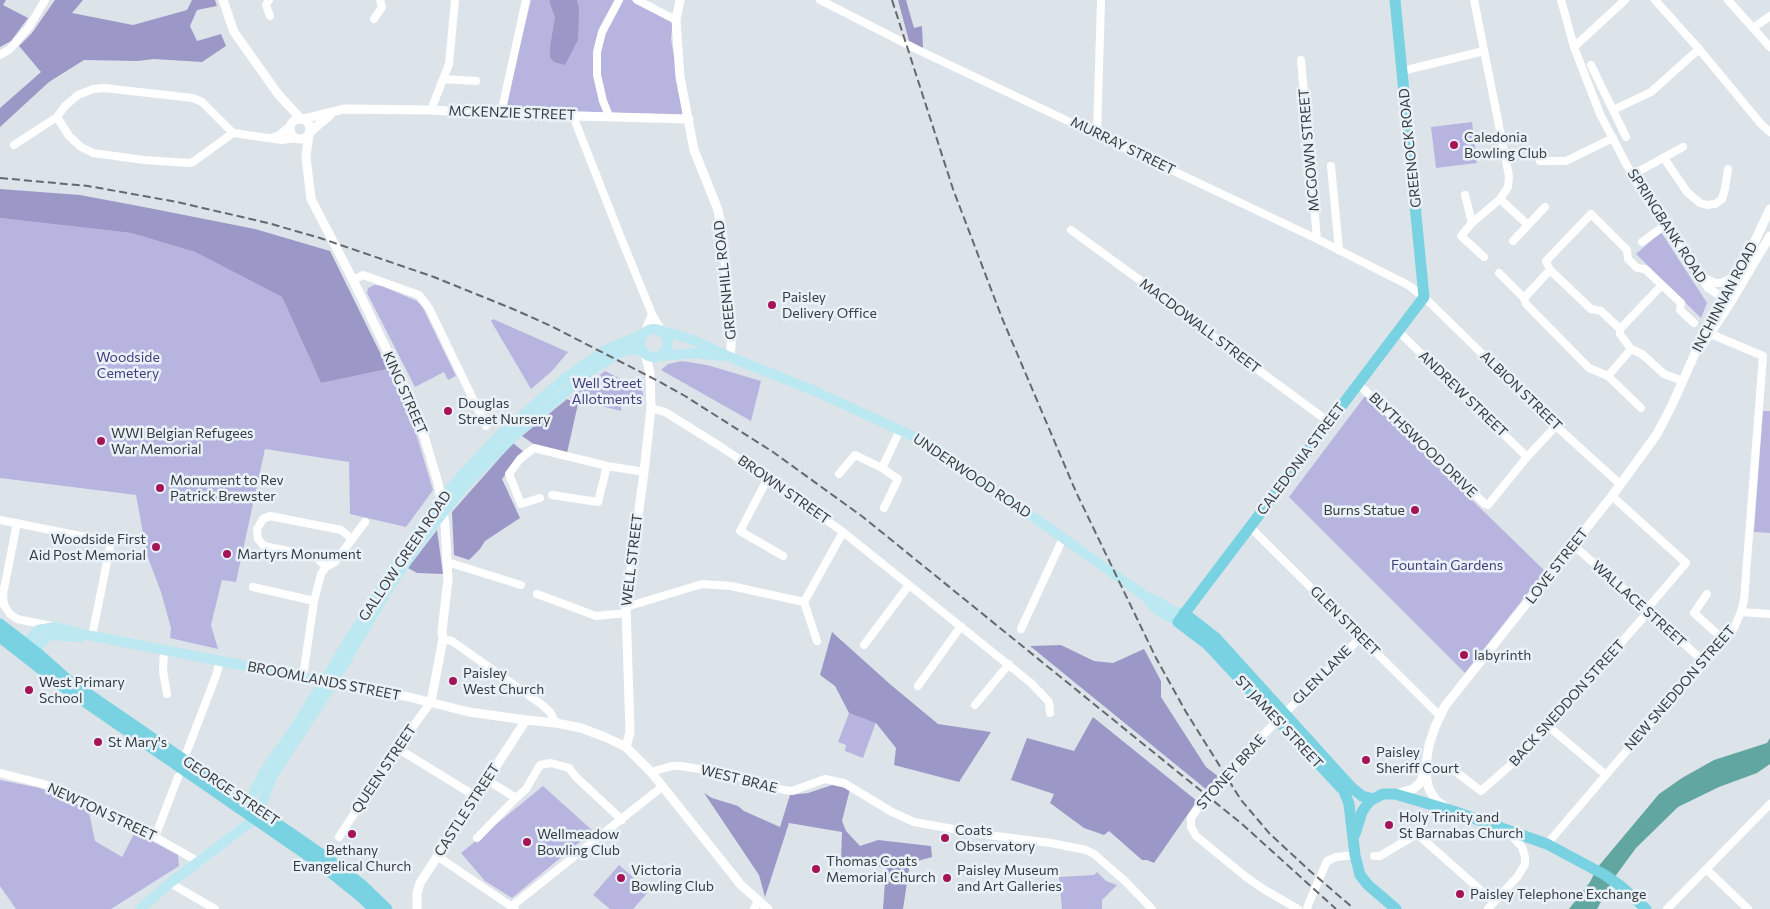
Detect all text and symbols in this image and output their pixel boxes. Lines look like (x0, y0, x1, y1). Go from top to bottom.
street label: GREENOCK ROAD (1395, 87, 1425, 209)
street label: MCGOWN STREET (1295, 88, 1323, 212)
street label: MCKENZIE STREET (448, 102, 576, 124)
street label: MURRAY STREET (1068, 113, 1178, 179)
place label: Caledonia Bowling Club (1464, 129, 1547, 162)
marker: Caledonia Bowling Club (1448, 139, 1460, 151)
street label: SPRINGBANK ROAD (1624, 166, 1710, 286)
street label: GREENHILL ROAD (710, 219, 740, 341)
street label: INCHINNAN ROAD (1689, 239, 1761, 355)
street label: MACDOWALL STREET (1136, 275, 1264, 377)
place label: Paisley Delivery Office (782, 289, 877, 322)
marker: Paisley Delivery Office (766, 299, 778, 311)
street label: ANDREW STREET (1415, 347, 1511, 441)
street label: ALBION STREET (1477, 348, 1565, 434)
park label: Woodside Cemetery (96, 349, 160, 382)
street label: KING STREET (379, 349, 431, 437)
park label: Well Street Allotments (572, 375, 642, 408)
street label: BLYTHSWOOD DRIVE (1366, 389, 1480, 501)
place label: Douglas Street Nursery (458, 395, 551, 428)
street label: CALEDONIA STREET (1253, 400, 1349, 518)
marker: Douglas Street Nursery (442, 405, 454, 417)
place label: WWI Belgian Refugees War Memorial (111, 425, 253, 458)
street label: UNDERWOOD ROAD (910, 430, 1034, 522)
marker: WWI Belgian Refugees War Memorial (95, 435, 107, 447)
street label: BROWN STREET (735, 452, 833, 528)
place label: Monument to Rev Patrick Brewster (170, 472, 284, 504)
marker: Monument to Rev Patrick Brewster (154, 482, 166, 494)
street label: GALLOW GREEN ROAD (355, 488, 455, 624)
place label: Burns Statue (1323, 502, 1405, 518)
marker: Burns Statue (1409, 504, 1421, 516)
street label: WELL STREET (618, 513, 646, 607)
street label: LOVE STREET (1522, 525, 1592, 607)
place label: Woodside First Aid Post Memorial (29, 531, 146, 564)
marker: Woodside First Aid Post Memorial (150, 541, 162, 553)
place label: Martyrs Monument (237, 546, 362, 562)
marker: Martyrs Monument (221, 548, 233, 560)
park label: Fountain Gardens (1391, 557, 1503, 573)
street label: WALLACE STREET (1589, 557, 1689, 651)
street label: GLEN STREET (1307, 583, 1383, 659)
street label: NEW SNEDDON STREET (1621, 622, 1739, 754)
street label: BACK SNEDDON STREET (1506, 636, 1628, 770)
street label: GLEN LANE (1289, 642, 1355, 708)
place label: labyrinth (1474, 647, 1531, 663)
marker: labyrinth (1458, 649, 1470, 661)
street label: BROOMLANDS STREET (246, 658, 402, 704)
place label: Paisley West Church (463, 665, 544, 698)
street label: ST JAMES' STREET (1232, 672, 1326, 772)
place label: West Primary School (39, 674, 125, 706)
marker: Paisley West Church (447, 675, 459, 687)
marker: West Primary School (23, 684, 35, 696)
street label: QUEEN STREET (348, 721, 420, 817)
street label: STONEY BRAE (1193, 731, 1269, 813)
place label: St Mary's (108, 734, 167, 750)
marker: St Mary's (92, 736, 104, 748)
place label: Paisley Sheriff Court (1376, 744, 1459, 776)
street label: GEORGE STREET (180, 753, 282, 829)
marker: Paisley Sheriff Court (1360, 754, 1372, 766)
street label: CASTLE STREET (431, 760, 503, 860)
street label: WEST BRAE (699, 761, 779, 797)
street label: NEWTON STREET (45, 779, 159, 845)
place label: Holy Trinity and St Barnabas Church (1399, 809, 1523, 842)
marker: Holy Trinity and St Barnabas Church (1383, 819, 1395, 831)
place label: Coats Observatory (955, 822, 1035, 854)
place label: Wellmeadow Bowling Club (537, 826, 620, 859)
marker: Bethany Evangelical Church (346, 828, 358, 840)
marker: Coats Observatory (939, 832, 951, 844)
marker: Wellmeadow Bowling Club (521, 836, 533, 848)
place label: Bethany Evangelical Church (293, 842, 411, 874)
place label: Thomas Coats Memorial Church (826, 853, 936, 886)
place label: Victoria Bowling Club (631, 862, 714, 894)
place label: Paisley Museum and Art Galleries (957, 862, 1062, 894)
marker: Thomas Coats Memorial Church (810, 863, 822, 875)
marker: Victoria Bowling Club (615, 872, 627, 884)
marker: Paisley Museum and Art Galleries (941, 872, 953, 884)
place label: Paisley Telephone Exchange (1470, 886, 1646, 902)
marker: Paisley Telephone Exchange (1454, 888, 1466, 900)

